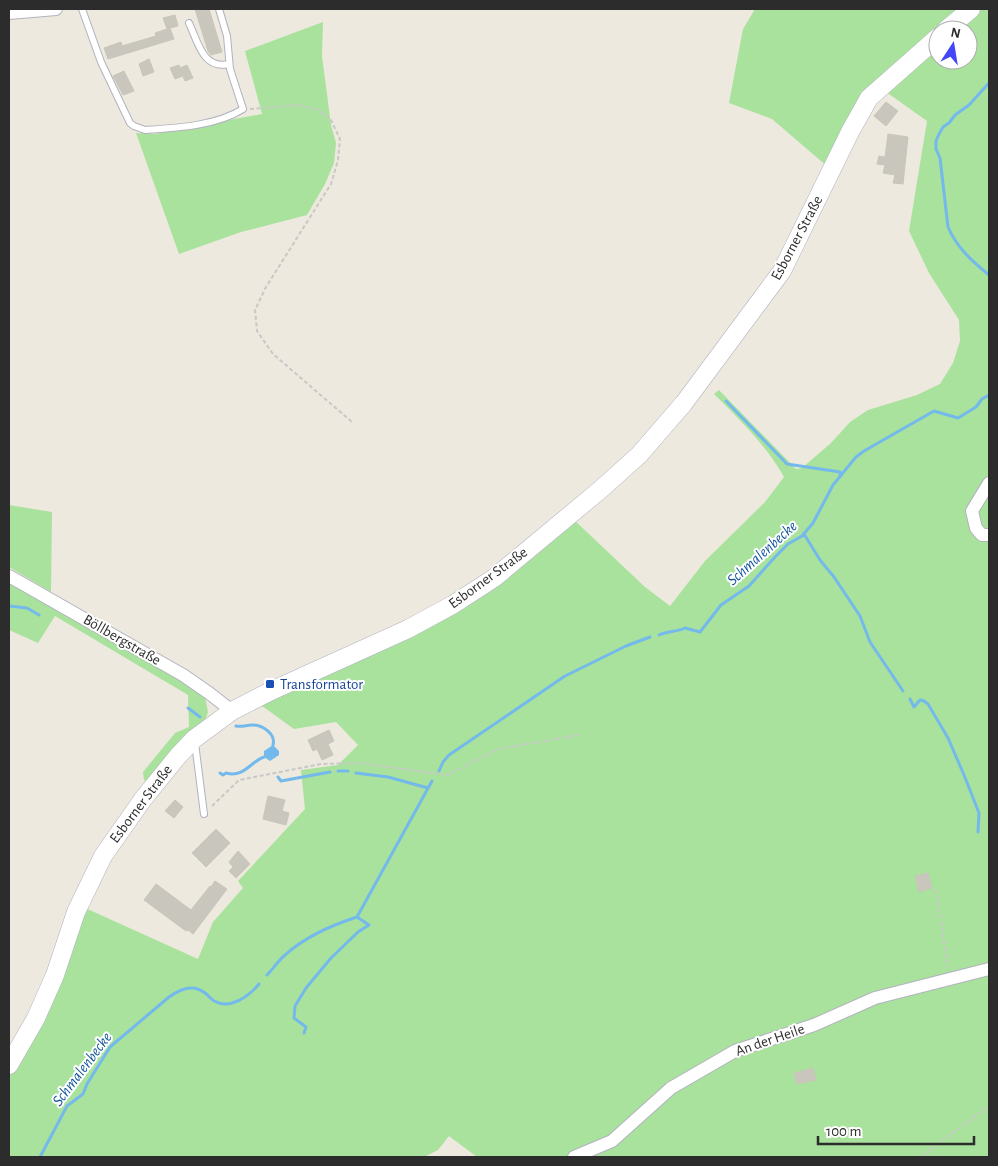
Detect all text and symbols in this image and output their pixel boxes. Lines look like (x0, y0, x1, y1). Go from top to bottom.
north arrow (928, 20, 978, 70)
text: N (949, 25, 962, 41)
street label: Esborner Straße (768, 193, 826, 283)
water label: Schmalenbecke (724, 518, 800, 588)
street label: Esborner Straße (446, 544, 530, 611)
street label: Böllbergstraße (81, 612, 163, 668)
place label: Transformator (280, 677, 363, 692)
marker: Transformator (264, 678, 276, 690)
street label: Esborner Straße (107, 762, 175, 846)
street label: An der Heile (734, 1021, 806, 1059)
water label: Schmalenbecke (49, 1029, 115, 1109)
scale bar (818, 1114, 974, 1146)
text: 100 m (826, 1124, 861, 1139)

